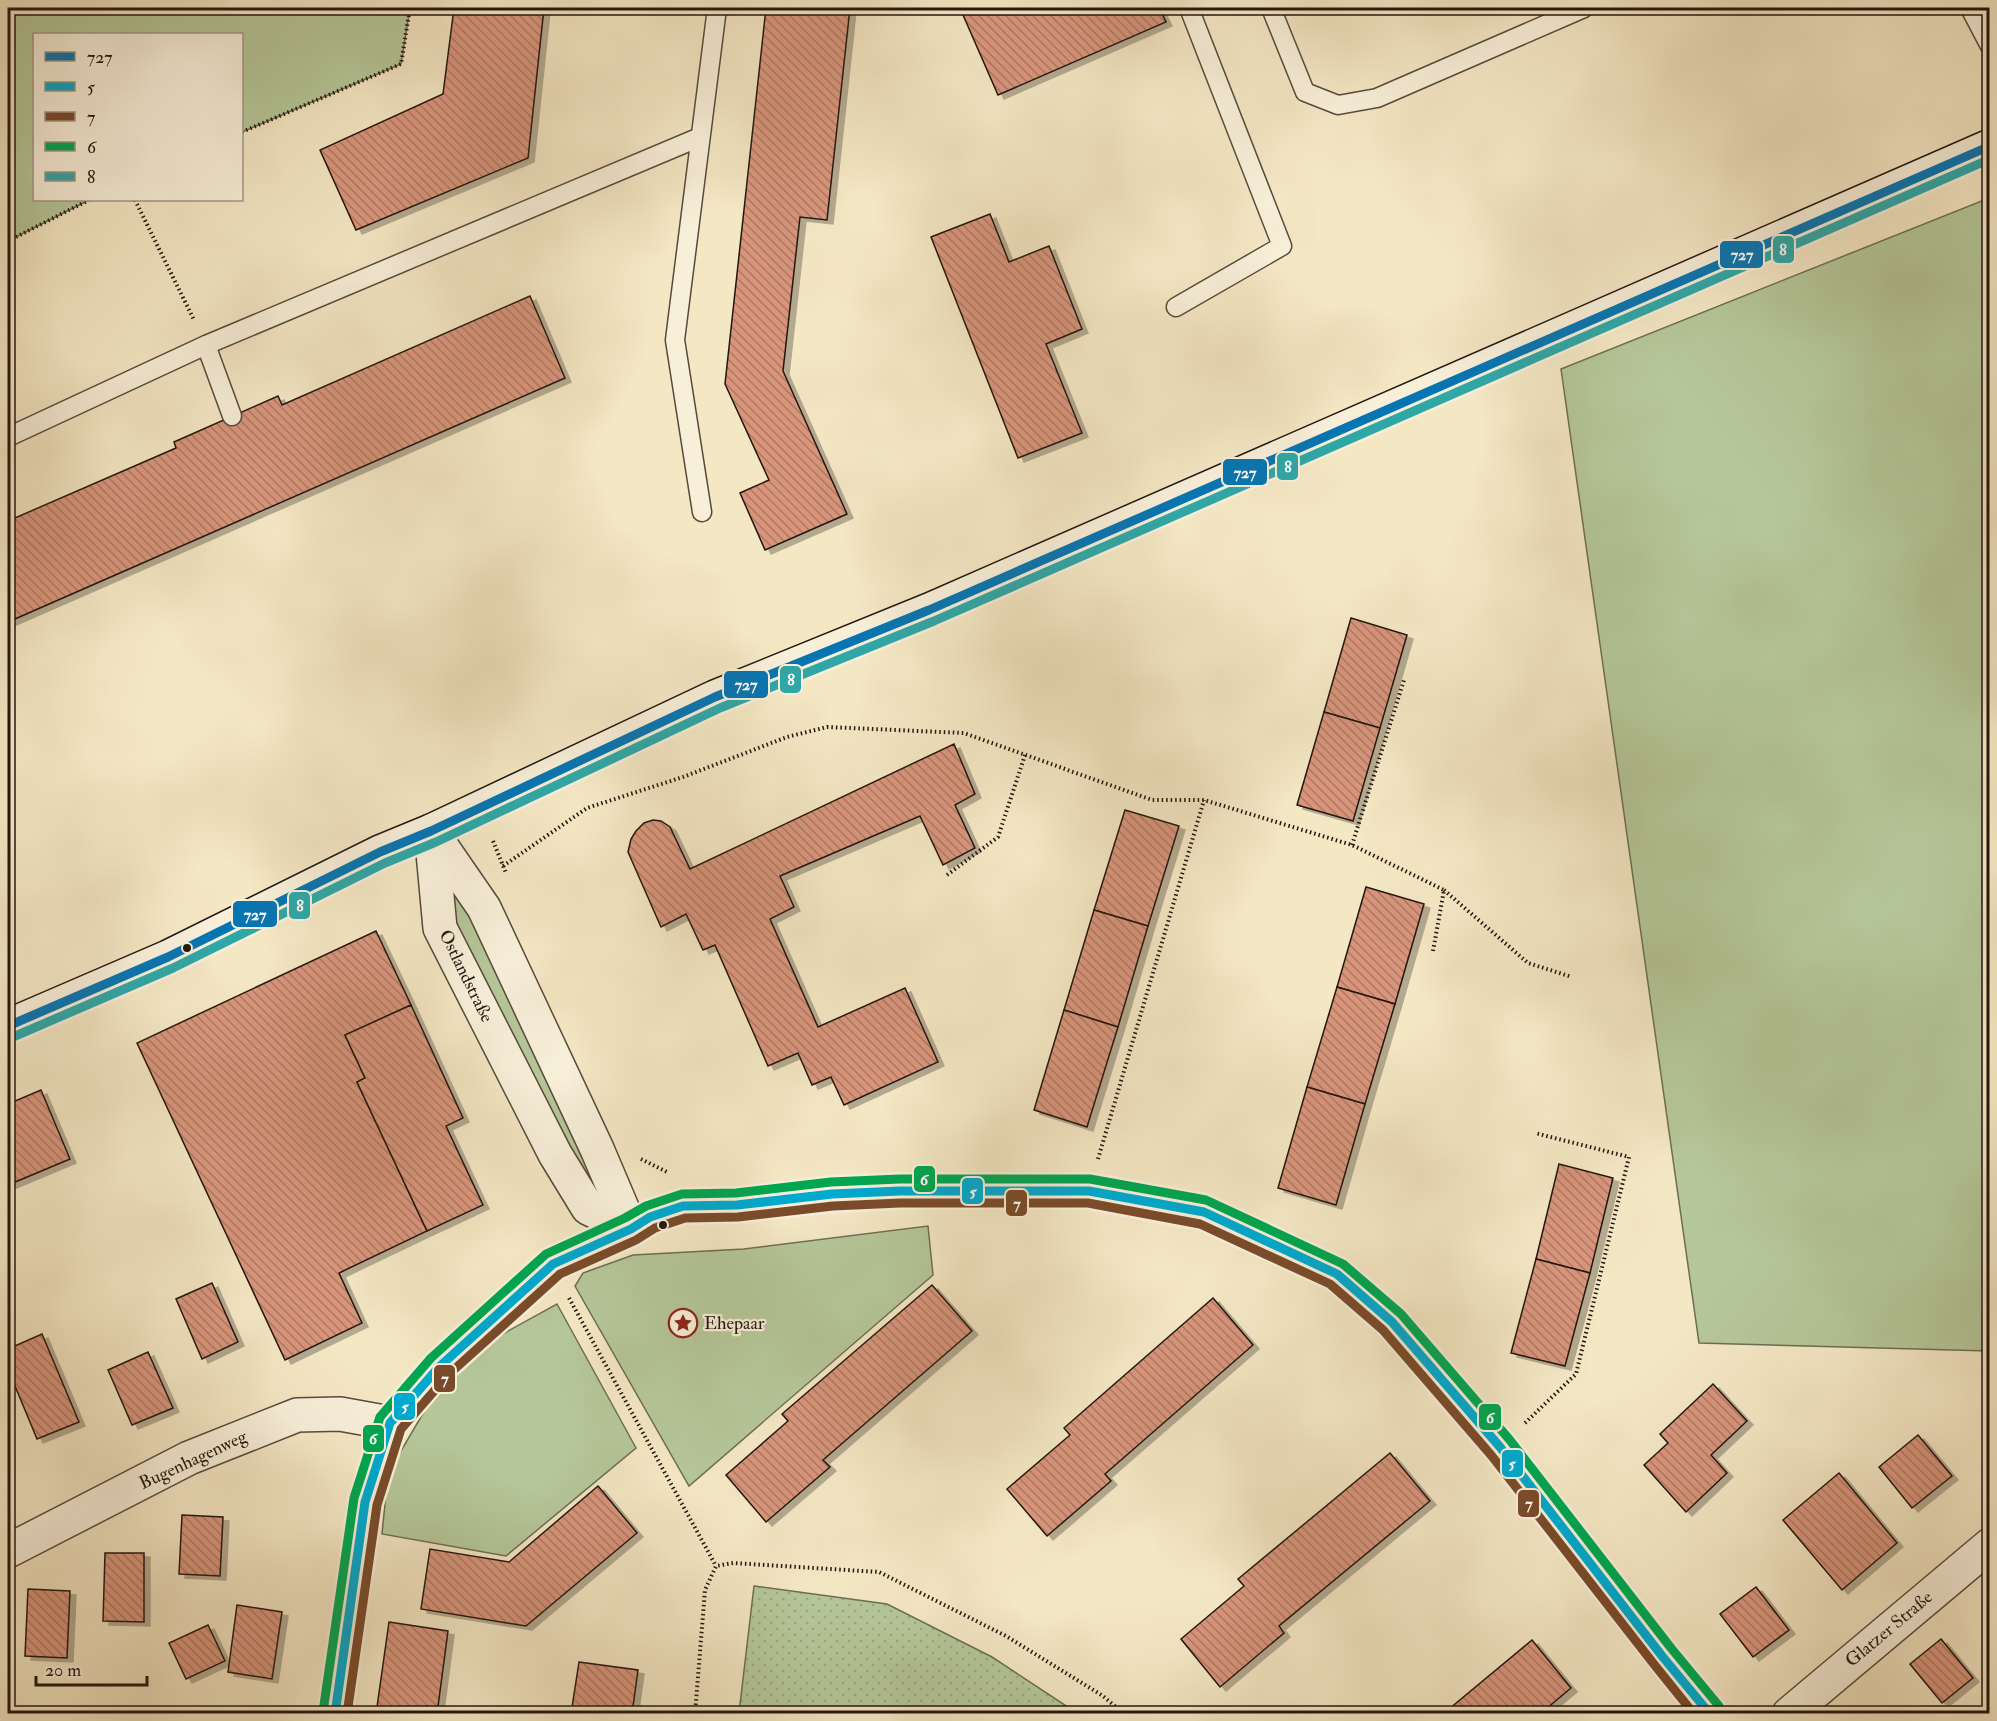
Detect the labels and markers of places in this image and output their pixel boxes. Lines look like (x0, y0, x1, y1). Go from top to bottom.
unlabelled marker (181, 942, 193, 954)
unlabelled marker (657, 1219, 669, 1231)
place icon: Ehepaar (667, 1307, 699, 1339)
place label: Ehepaar (704, 1312, 765, 1335)

